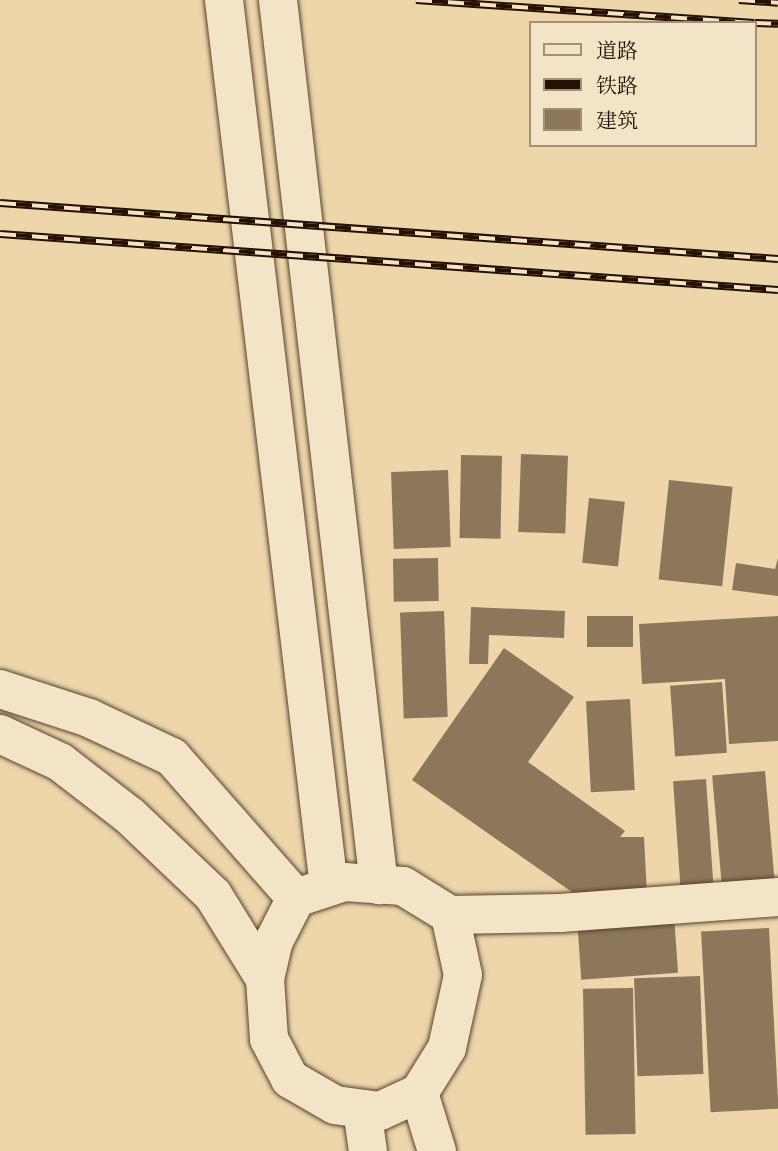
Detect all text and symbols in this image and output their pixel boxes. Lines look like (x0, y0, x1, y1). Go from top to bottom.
legend (530, 21, 757, 147)
text: 道路 (596, 37, 638, 66)
text: 铁路 (596, 72, 638, 101)
text: 建筑 (596, 107, 638, 136)

